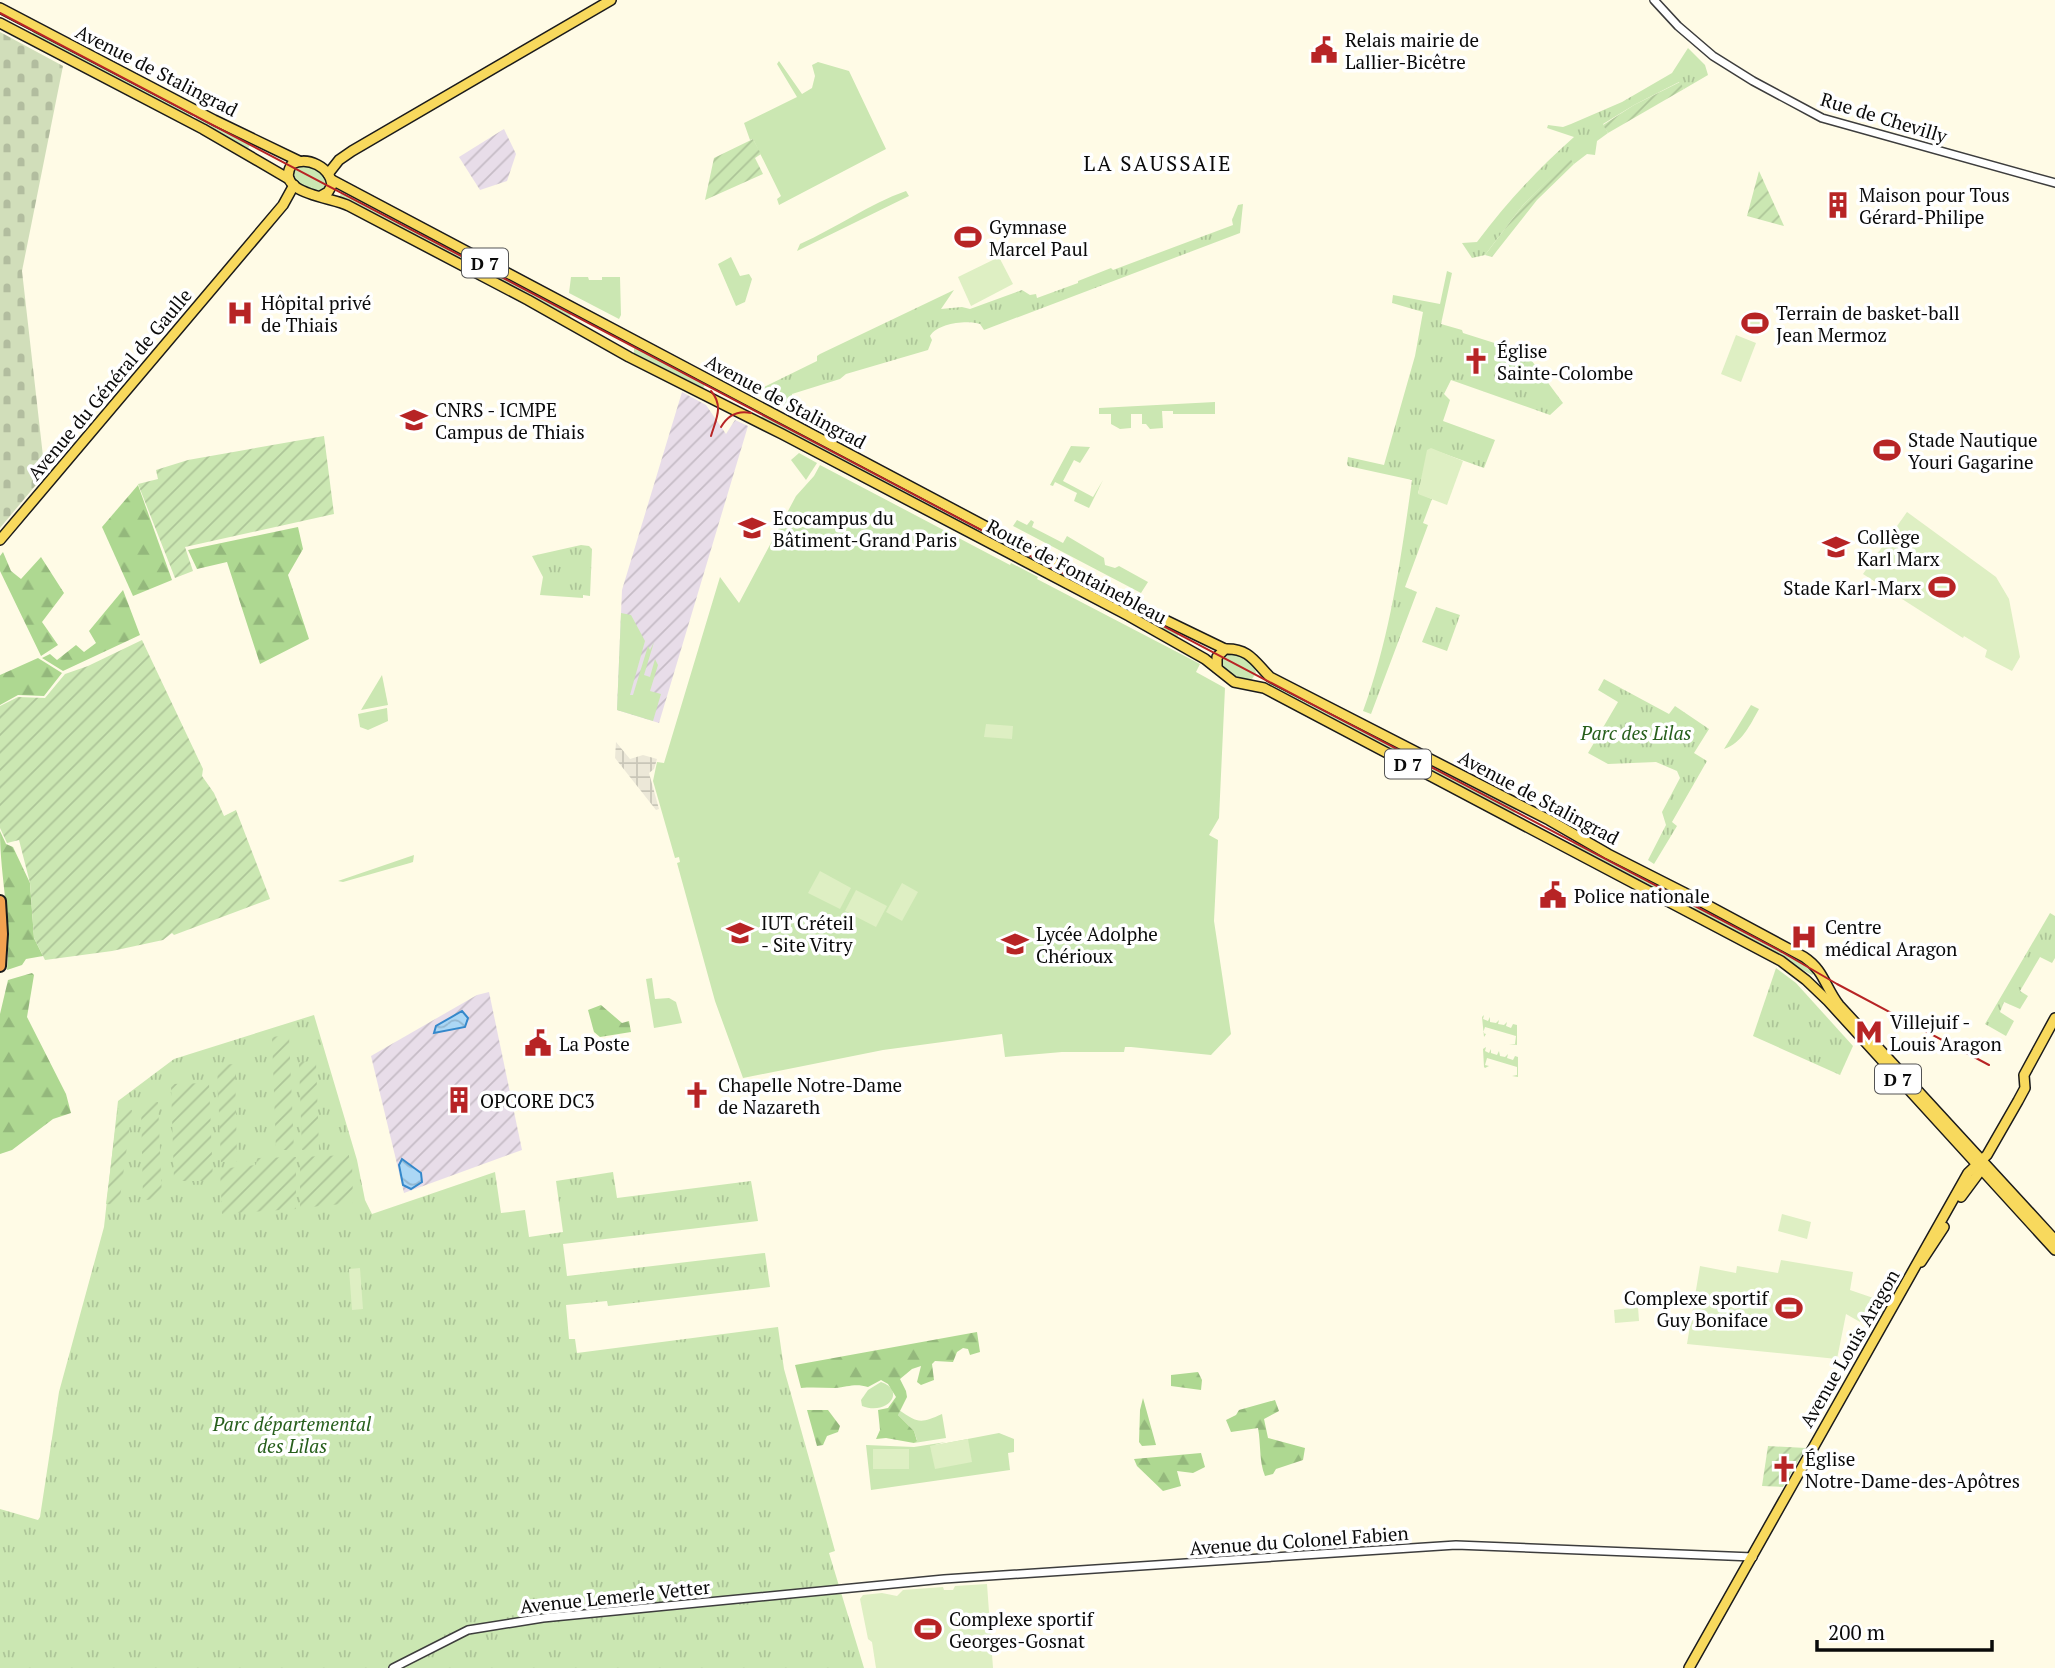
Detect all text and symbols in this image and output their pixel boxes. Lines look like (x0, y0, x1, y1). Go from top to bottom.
street label: Avenue de Stalingrad (72, 18, 243, 122)
place label: Relais mairie de Lallier-Bicêtre (1345, 27, 1479, 74)
public building icon: Relais mairie de Lallier-Bicêtre (1309, 35, 1339, 65)
street label: Rue de Chevilly (1818, 86, 1951, 148)
district label: LA SAUSSAIE (1084, 149, 1232, 177)
place label: Maison pour Tous Gérard-Philipe (1859, 182, 2010, 229)
building icon: Maison pour Tous Gérard-Philipe (1823, 190, 1853, 220)
place label: Gymnase Marcel Paul (989, 214, 1088, 261)
sports icon: Gymnase Marcel Paul (953, 222, 983, 252)
road number: D 7 (462, 248, 508, 278)
street label: Avenue du Général de Gaulle (21, 283, 197, 485)
place label: Hôpital privé de Thiais (261, 290, 371, 337)
hospital icon: Hôpital privé de Thiais (225, 298, 255, 328)
place label: Terrain de basket-ball Jean Mermoz (1776, 300, 1960, 347)
sports icon: Terrain de basket-ball Jean Mermoz (1740, 308, 1770, 338)
place label: Église Sainte-Colombe (1497, 338, 1633, 385)
church icon: Église Sainte-Colombe (1461, 346, 1491, 376)
street label: Avenue de Stalingrad (701, 348, 871, 454)
place label: CNRS - ICMPE Campus de Thiais (435, 397, 585, 444)
school or university icon: CNRS - ICMPE Campus de Thiais (399, 405, 429, 435)
place label: Stade Nautique Youri Gagarine (1908, 427, 2038, 474)
sports icon: Stade Nautique Youri Gagarine (1872, 435, 1902, 465)
place label: Ecocampus du Bâtiment-Grand Paris (773, 505, 957, 552)
school or university icon: Ecocampus du Bâtiment-Grand Paris (737, 513, 767, 543)
street label: Route de Fontainebleau (983, 513, 1171, 629)
place label: Collège Karl Marx (1857, 524, 1940, 571)
school or university icon: Collège Karl Marx (1821, 532, 1851, 562)
sports icon: Stade Karl-Marx (1927, 572, 1957, 602)
place label: Stade Karl-Marx (1783, 575, 1921, 600)
park label: Parc des Lilas (1580, 720, 1692, 745)
street label: Avenue de Stalingrad (1454, 744, 1624, 850)
road number: D 7 (1385, 750, 1431, 778)
public building icon: Police nationale (1538, 880, 1568, 910)
place label: Police nationale (1574, 883, 1710, 908)
place label: IUT Créteil - Site Vitry (761, 910, 854, 957)
place label: Centre médical Aragon (1825, 914, 1957, 961)
school or university icon: IUT Créteil - Site Vitry (725, 918, 755, 948)
place label: Lycée Adolphe Chérioux (1036, 921, 1158, 968)
hospital icon: Centre médical Aragon (1789, 922, 1819, 952)
school or university icon: Lycée Adolphe Chérioux (1000, 929, 1030, 959)
place label: Villejuif - Louis Aragon (1890, 1009, 2002, 1056)
metro station icon: Villejuif - Louis Aragon (1854, 1017, 1884, 1047)
public building icon: La Poste (523, 1028, 553, 1058)
place label: La Poste (559, 1031, 630, 1056)
road number: D 7 (1875, 1064, 1921, 1094)
place label: Chapelle Notre-Dame de Nazareth (718, 1072, 902, 1119)
church icon: Chapelle Notre-Dame de Nazareth (682, 1080, 712, 1110)
building icon: OPCORE DC3 (444, 1085, 474, 1115)
place label: OPCORE DC3 (480, 1088, 595, 1113)
street label: Avenue Louis Aragon (1794, 1264, 1904, 1432)
place label: Complexe sportif Guy Boniface (1624, 1285, 1769, 1332)
sports icon: Complexe sportif Guy Boniface (1774, 1293, 1804, 1323)
park label: Parc départemental des Lilas (212, 1411, 372, 1458)
place label: Église Notre-Dame-des-Apôtres (1805, 1446, 2020, 1493)
church icon: Église Notre-Dame-des-Apôtres (1769, 1454, 1799, 1484)
street label: Avenue du Colonel Fabien (1189, 1520, 1409, 1560)
street label: Avenue Lemerle Vetter (519, 1574, 712, 1618)
place label: Complexe sportif Georges-Gosnat (949, 1606, 1095, 1653)
scale bar (1817, 1608, 1992, 1652)
sports icon: Complexe sportif Georges-Gosnat (913, 1614, 943, 1644)
text: 200 m (1828, 1618, 1885, 1646)

